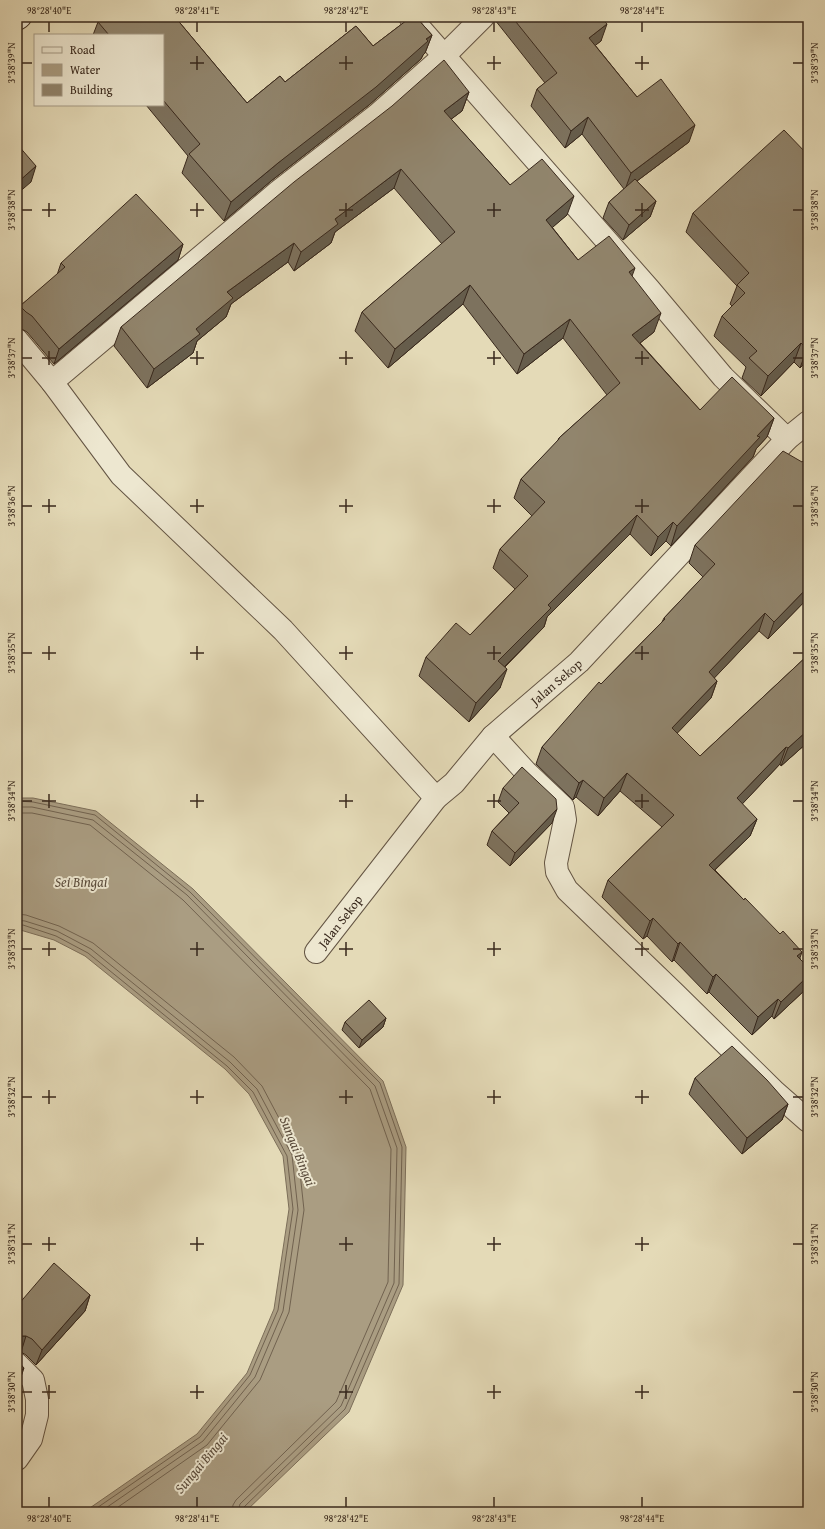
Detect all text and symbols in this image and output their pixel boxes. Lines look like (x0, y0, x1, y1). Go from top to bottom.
text: 98°28'40"E (27, 3, 71, 18)
text: 98°28'41"E (175, 3, 219, 18)
text: 98°28'42"E (324, 3, 368, 18)
text: 98°28'43"E (472, 3, 516, 18)
text: 98°28'44"E (620, 3, 664, 18)
legend (34, 34, 164, 106)
text: Road (70, 41, 96, 58)
text: 3°38'39"N (4, 42, 19, 84)
text: 3°38'39"N (807, 42, 822, 84)
text: Water (70, 61, 100, 78)
text: Building (70, 81, 113, 98)
text: 3°38'38"N (4, 189, 19, 231)
text: 3°38'38"N (807, 189, 822, 231)
text: 3°38'37"N (4, 337, 19, 379)
text: 3°38'37"N (807, 337, 822, 379)
text: 3°38'36"N (4, 485, 19, 527)
text: 3°38'36"N (807, 485, 822, 527)
text: 3°38'35"N (4, 632, 19, 674)
text: 3°38'35"N (807, 632, 822, 674)
street label: Jalan Sekop (525, 654, 586, 711)
text: 3°38'34"N (4, 780, 19, 822)
text: 3°38'34"N (807, 780, 822, 822)
water label: Sei Bingai (55, 872, 108, 892)
street label: Jalan Sekop (312, 891, 367, 953)
text: 3°38'33"N (4, 928, 19, 970)
text: 3°38'33"N (807, 928, 822, 970)
text: 3°38'32"N (4, 1076, 19, 1118)
text: 3°38'32"N (807, 1076, 822, 1118)
water label: Sungai Bingai (275, 1113, 321, 1189)
text: 3°38'31"N (4, 1223, 19, 1265)
text: 3°38'31"N (807, 1223, 822, 1265)
text: 3°38'30"N (4, 1371, 19, 1413)
text: 3°38'30"N (807, 1371, 822, 1413)
water label: Sungai Bingai (170, 1428, 233, 1498)
text: 98°28'40"E (27, 1511, 71, 1526)
text: 98°28'41"E (175, 1511, 219, 1526)
text: 98°28'42"E (324, 1511, 368, 1526)
text: 98°28'43"E (472, 1511, 516, 1526)
text: 98°28'44"E (620, 1511, 664, 1526)

